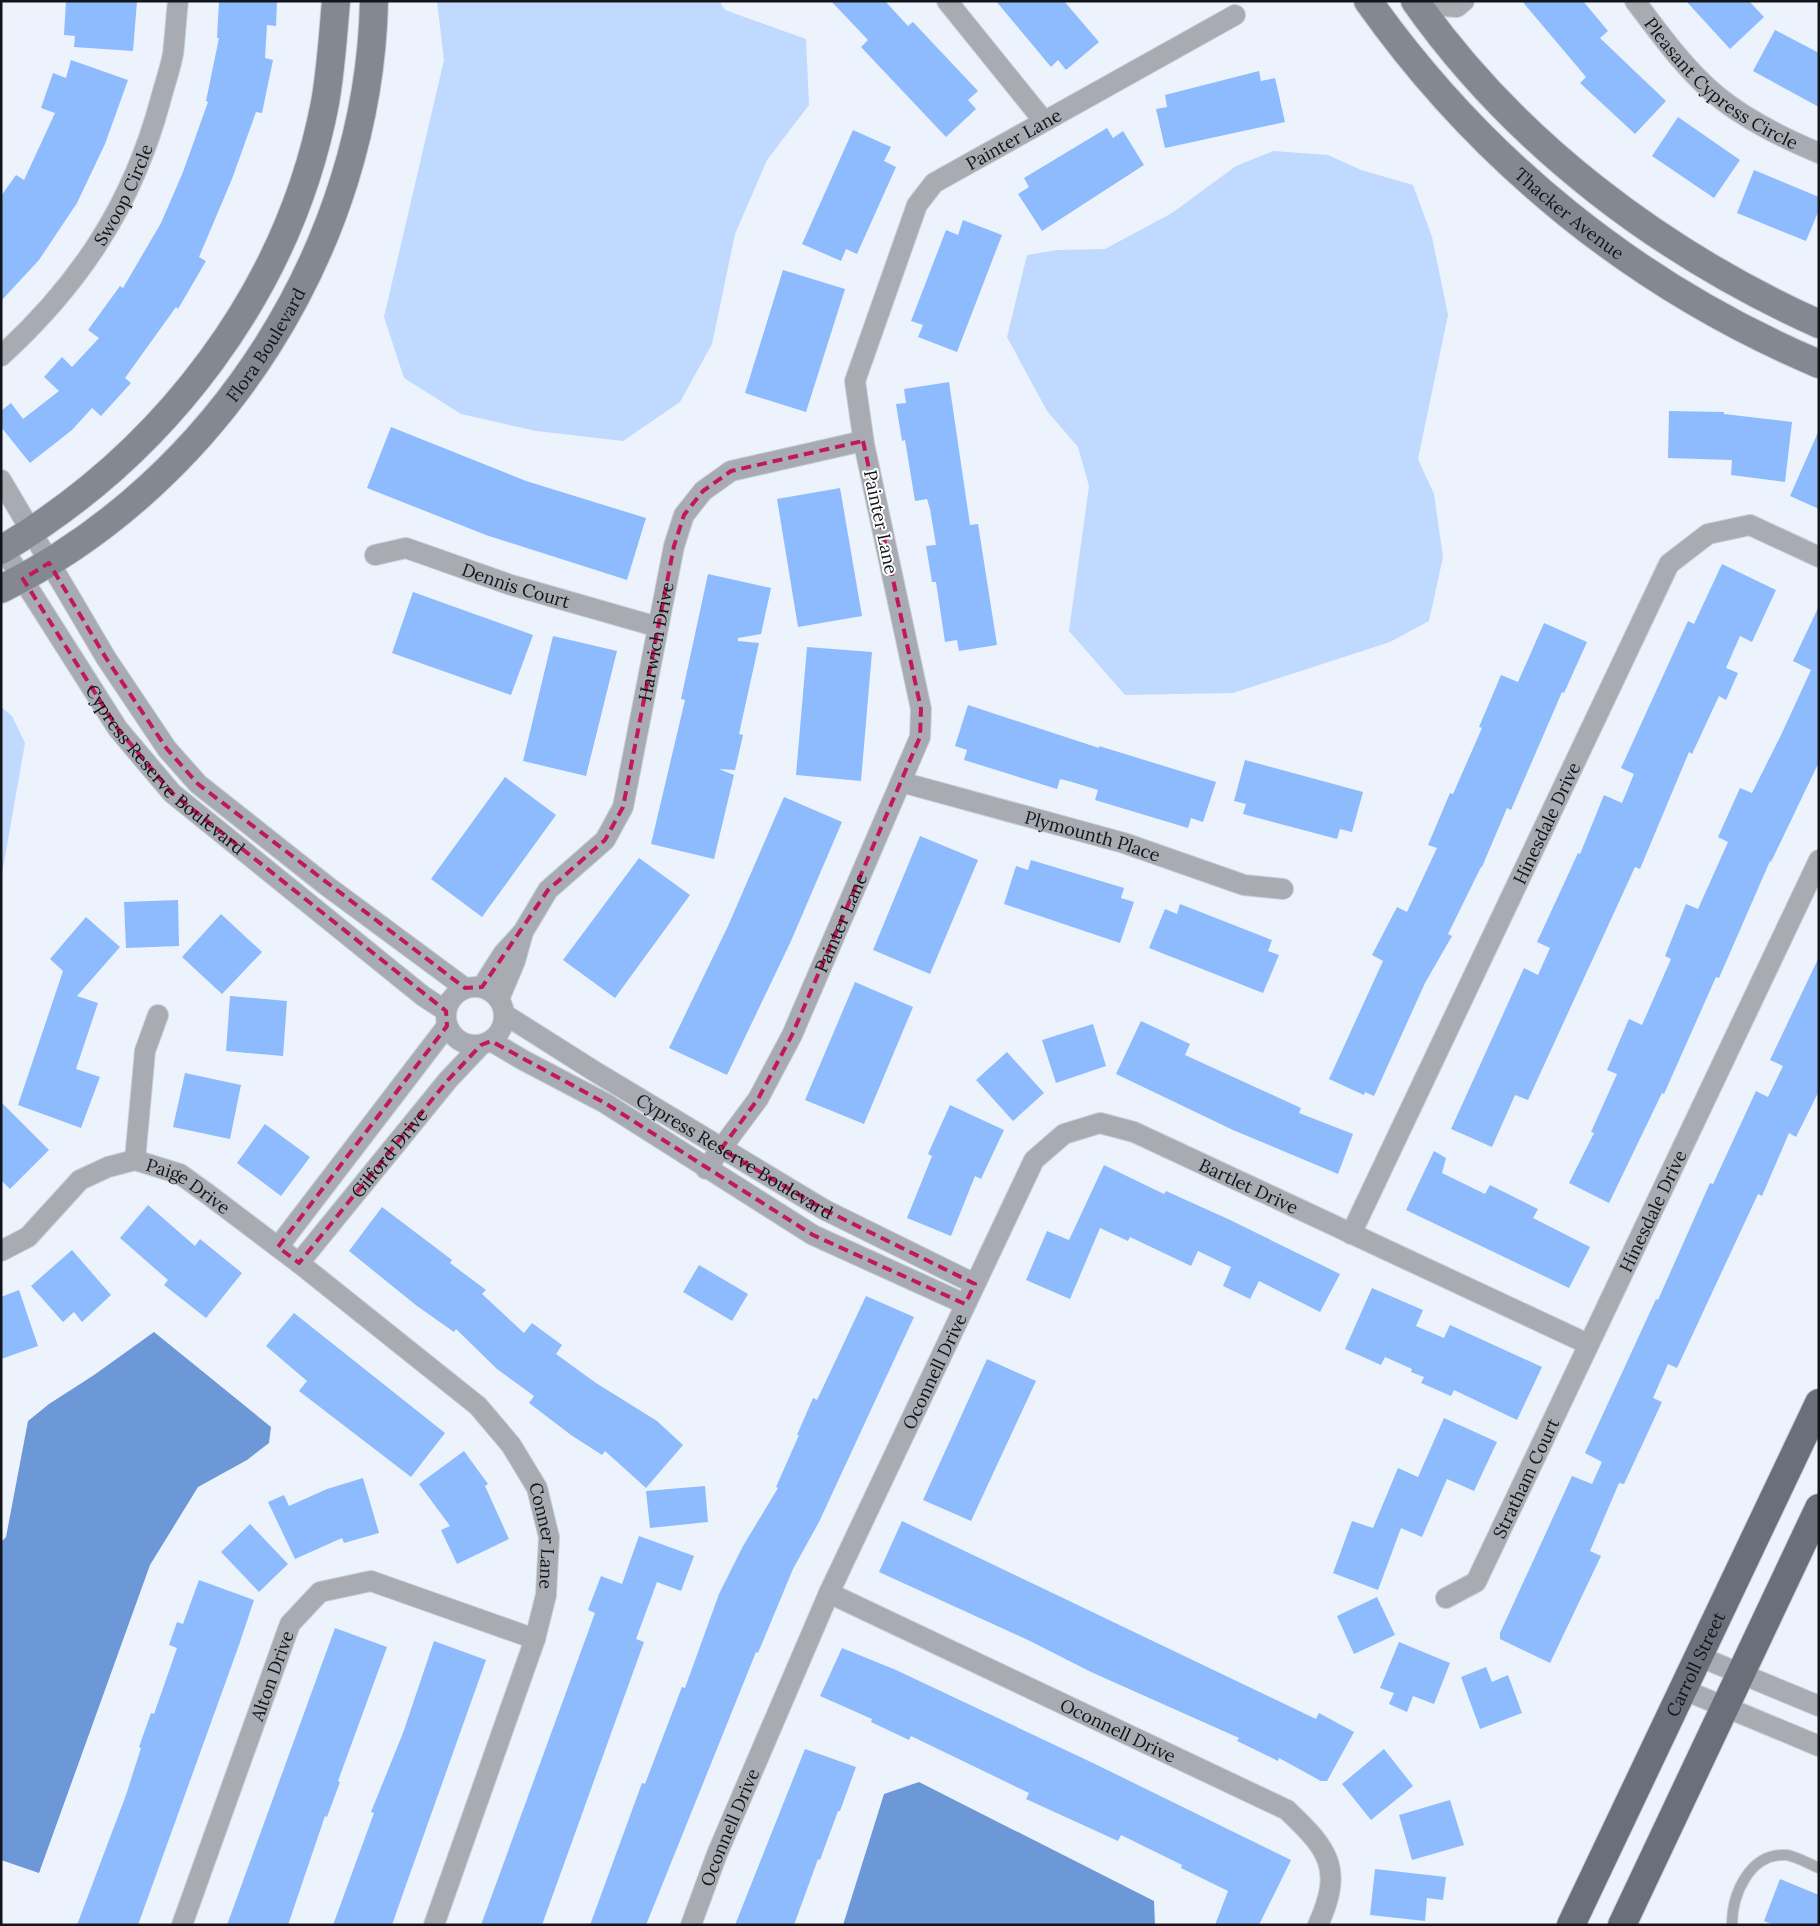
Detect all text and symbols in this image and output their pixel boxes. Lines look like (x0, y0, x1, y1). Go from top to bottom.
street label: Pleasant Cypress Circle (1640, 12, 1802, 154)
street label: Painter Lane (961, 103, 1065, 175)
street label: Swoop Circle (88, 141, 157, 250)
street label: Thacker Avenue (1510, 162, 1629, 264)
street label: Flora Boulevard (221, 284, 310, 406)
street label: Painter Lane (859, 468, 903, 576)
street label: Dennis Court (459, 557, 573, 613)
street label: Harwich Drive (633, 580, 678, 703)
street label: Cypress Reserve Boulevard (81, 680, 250, 859)
street label: Hinesdale Drive (1507, 758, 1585, 888)
street label: Plymounth Place (1022, 805, 1164, 866)
street label: Painter Lane (809, 869, 872, 976)
street label: Cypress Reserve Boulevard (632, 1088, 837, 1224)
street label: Gilford Drive (346, 1103, 432, 1202)
street label: Hinesdale Drive (1614, 1146, 1691, 1276)
street label: Paige Drive (143, 1153, 235, 1219)
street label: Bartlet Drive (1196, 1153, 1302, 1219)
street label: Oconnell Drive (897, 1309, 971, 1433)
street label: Stratham Court (1487, 1414, 1564, 1542)
street label: Conner Lane (525, 1480, 561, 1590)
street label: Carroll Street (1660, 1608, 1730, 1720)
street label: Alton Drive (244, 1627, 298, 1725)
street label: Oconnell Drive (1057, 1693, 1180, 1767)
street label: Oconnell Drive (695, 1765, 764, 1889)

